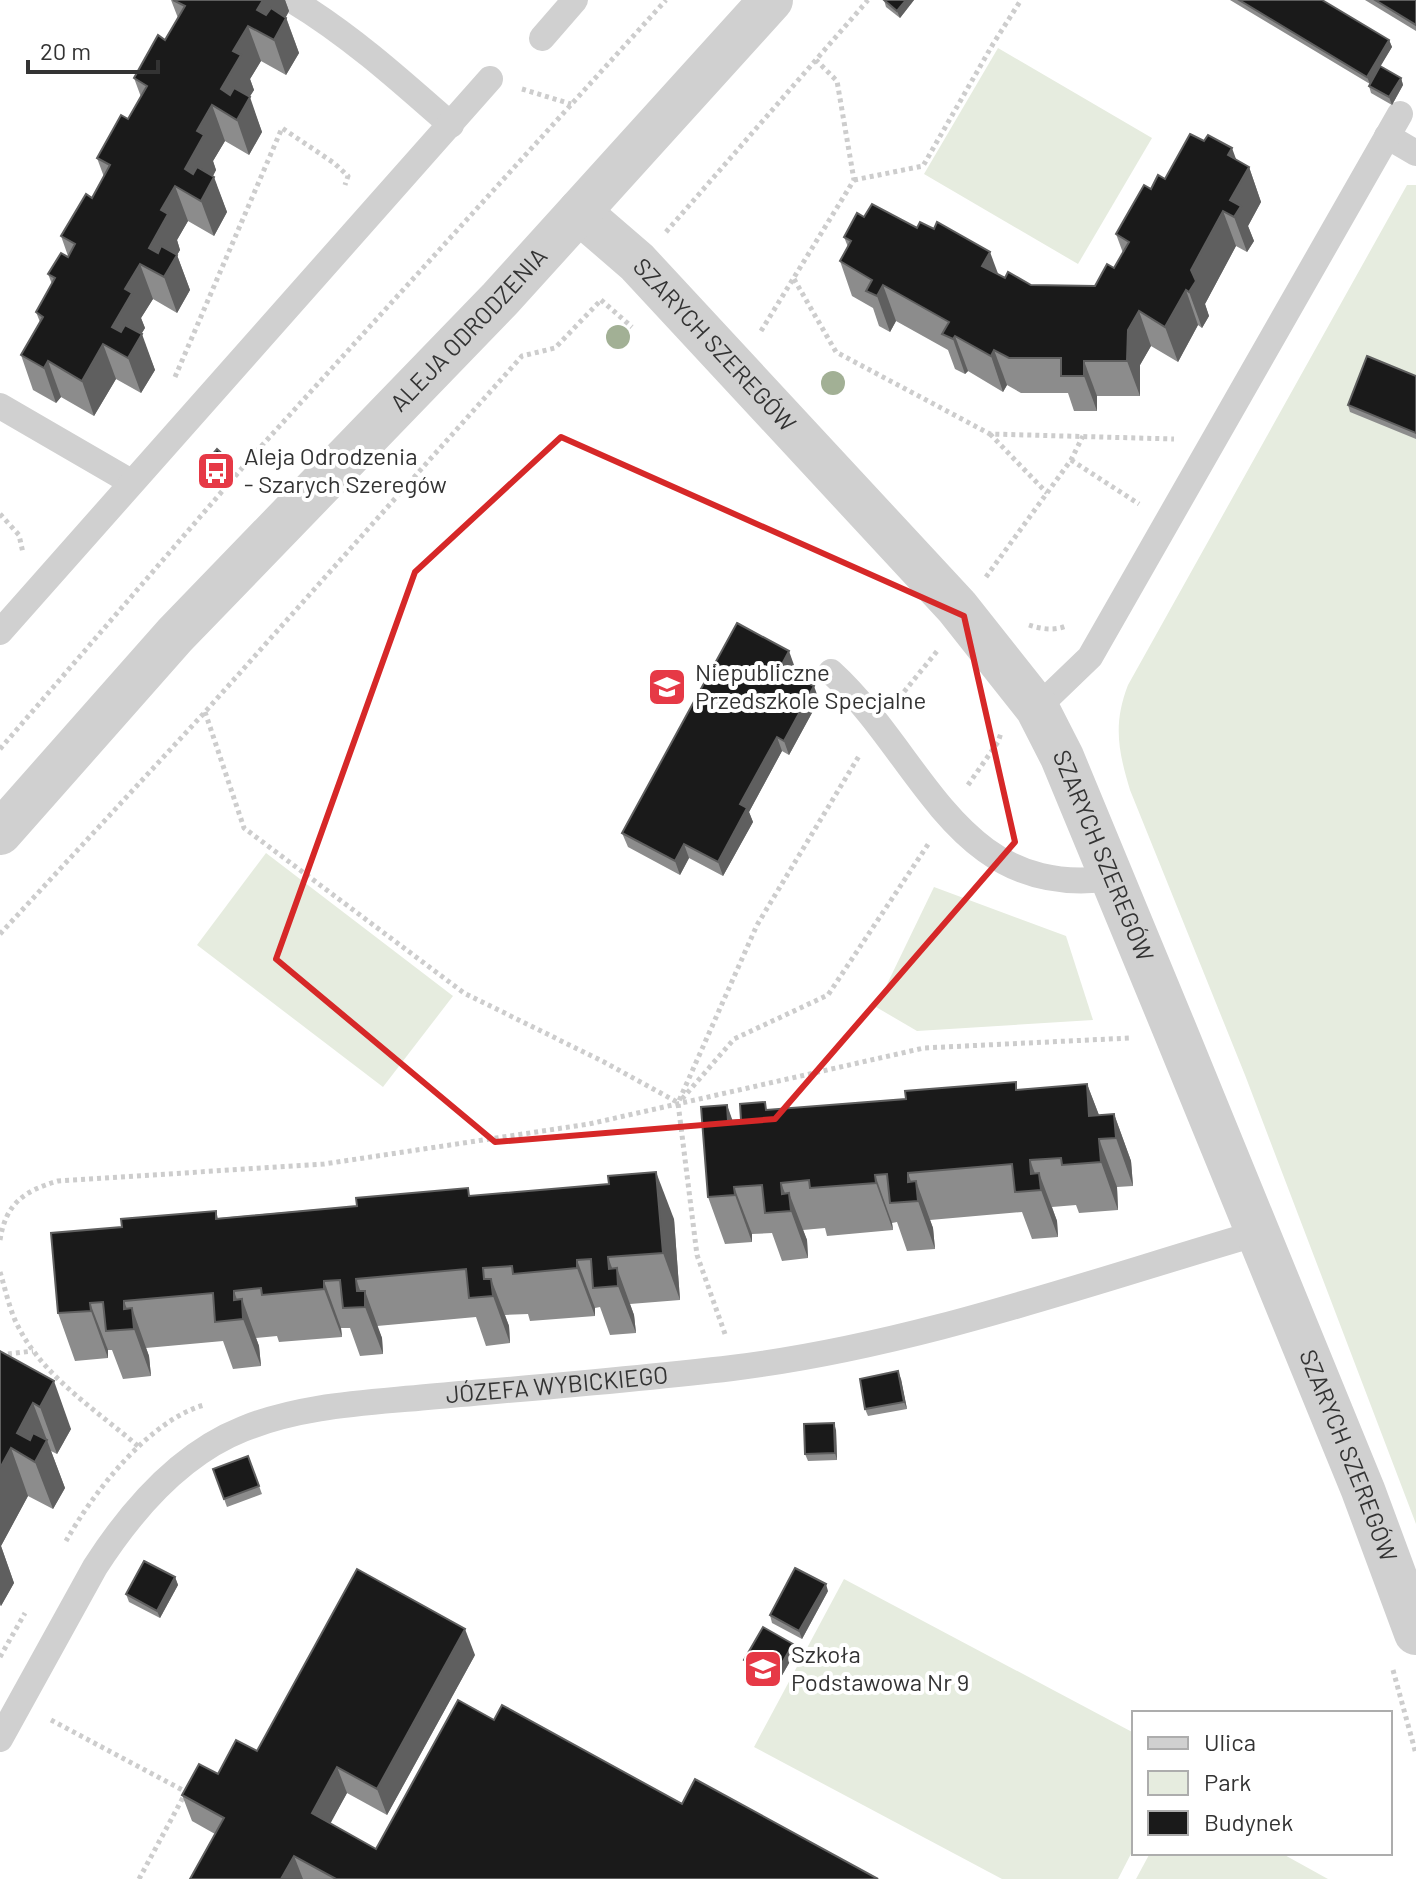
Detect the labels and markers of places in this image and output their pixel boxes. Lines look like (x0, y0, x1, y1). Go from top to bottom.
place label: Aleja Odrodzenia - Szarych Szeregów (244, 441, 447, 498)
bus stop icon: Aleja Odrodzenia - Szarych Szeregów (195, 450, 237, 492)
place label: Niepubliczne Przedszkole Specjalne (695, 657, 926, 714)
school or university icon: Niepubliczne Przedszkole Specjalne (646, 666, 688, 708)
place label: Szkoła Podstawowa Nr 9 (791, 1639, 969, 1696)
school or university icon: Szkoła Podstawowa Nr 9 (742, 1648, 784, 1690)

